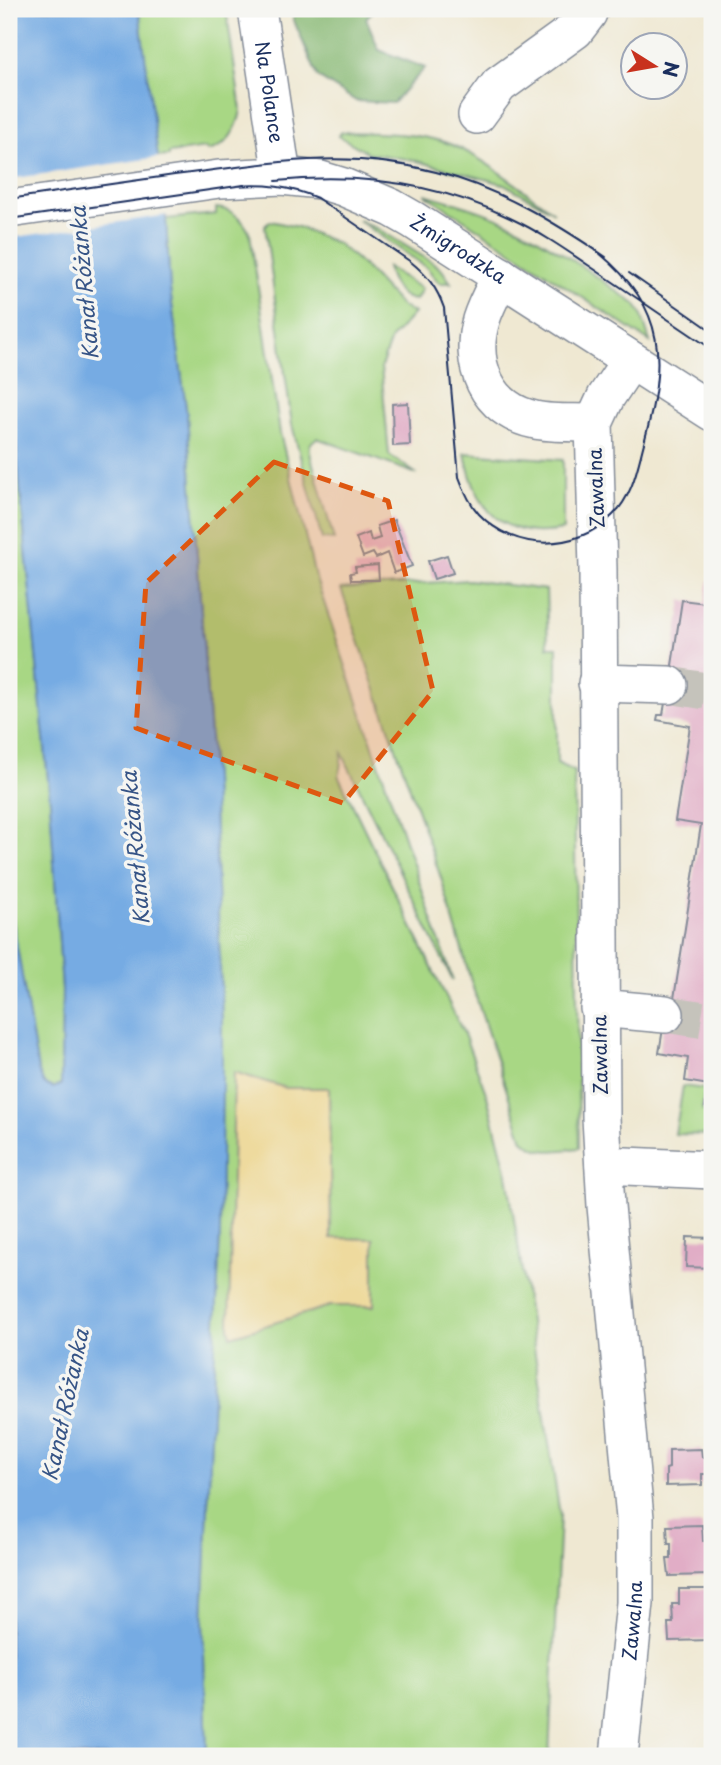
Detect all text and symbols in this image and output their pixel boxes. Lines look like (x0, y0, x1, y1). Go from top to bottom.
north arrow (620, 32, 690, 102)
street label: Na Polance (249, 39, 292, 145)
text: N (656, 59, 687, 79)
water label: Kanał Różanka (60, 204, 106, 361)
street label: Żmigrodzka (405, 207, 513, 290)
street label: Zawalna (580, 447, 610, 528)
water label: Kanał Różanka (111, 769, 157, 926)
street label: Zawalna (584, 1015, 614, 1095)
water label: Kanał Różanka (32, 1325, 96, 1483)
street label: Zawalna (614, 1581, 648, 1662)

